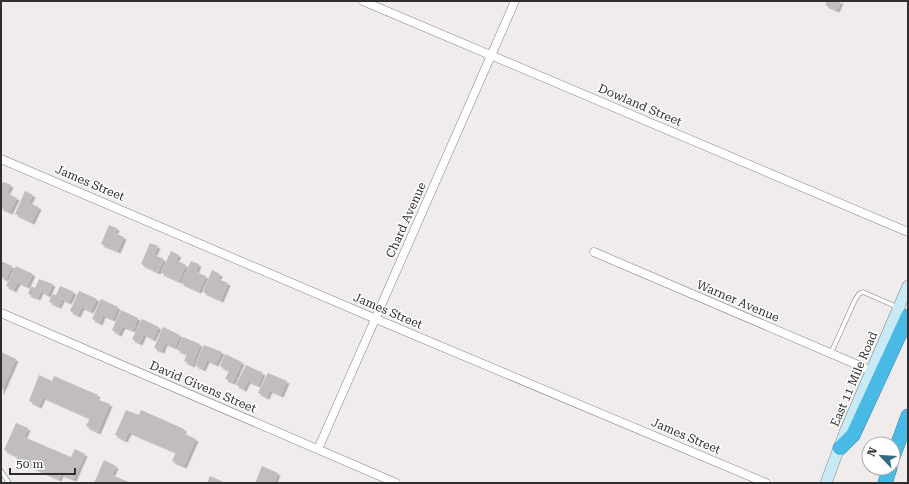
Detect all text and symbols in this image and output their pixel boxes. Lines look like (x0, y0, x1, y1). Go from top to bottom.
street label: Dowland Street (596, 81, 684, 129)
street label: James Street (53, 162, 127, 204)
street label: Chard Avenue (383, 180, 429, 260)
street label: Warner Avenue (695, 277, 782, 325)
street label: James Street (351, 290, 425, 332)
street label: East 11 Mile Road (828, 329, 880, 429)
street label: David Givens Street (148, 358, 259, 416)
street label: James Street (649, 415, 723, 457)
north arrow (861, 436, 901, 476)
text: N (865, 445, 880, 459)
scale bar (10, 450, 75, 476)
text: 50 m (16, 457, 43, 471)

